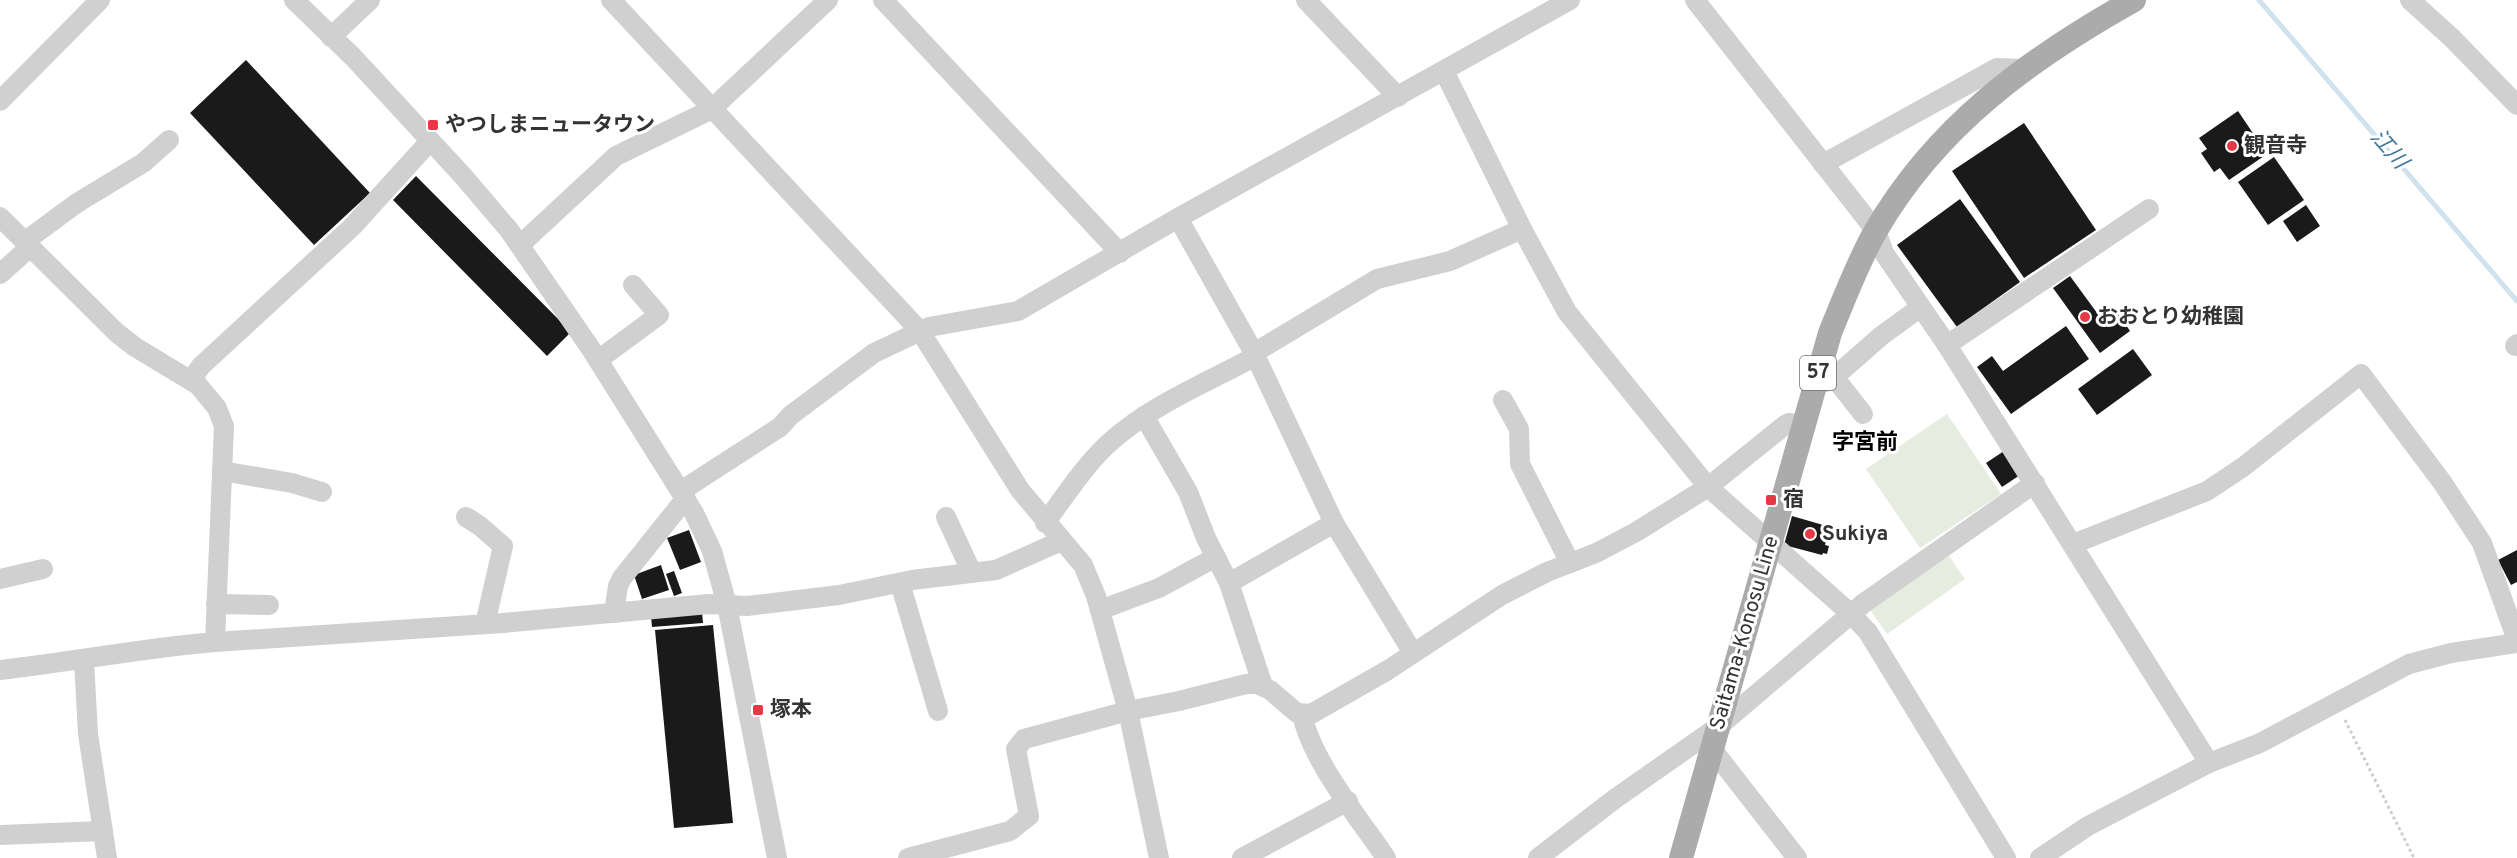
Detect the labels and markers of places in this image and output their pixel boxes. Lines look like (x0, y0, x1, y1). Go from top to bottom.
place label: やつしまニュータウン (445, 112, 655, 139)
marker: やつしまニュータウン (426, 118, 440, 132)
place label: 観音寺 (2244, 133, 2307, 160)
marker: 観音寺 (2225, 139, 2239, 153)
place label: おおとり幼稚園 (2097, 304, 2244, 331)
marker: おおとり幼稚園 (2078, 310, 2092, 324)
place label: 宿 (1783, 487, 1804, 514)
marker: 宿 (1764, 493, 1778, 507)
place label: Sukiya (1822, 521, 1888, 548)
marker: Sukiya (1803, 527, 1817, 541)
place label: 塚本 (770, 697, 812, 724)
marker: 塚本 (751, 703, 765, 717)

